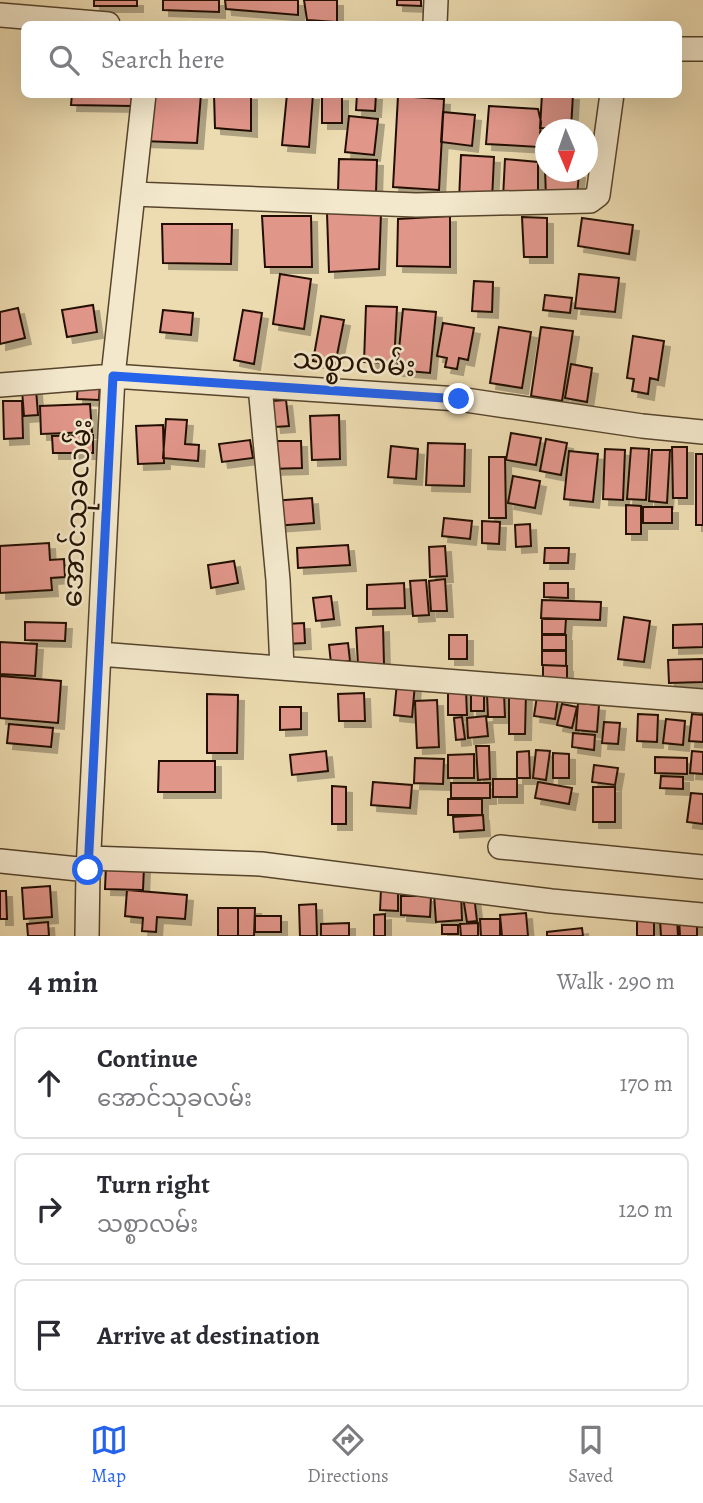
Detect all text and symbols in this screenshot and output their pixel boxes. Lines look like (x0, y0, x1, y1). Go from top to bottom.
search box (21, 21, 682, 98)
icon: search (45, 41, 83, 79)
text: Search here (101, 42, 225, 77)
north arrow (535, 119, 598, 182)
street label: သစ္စာလမ်း (291, 340, 417, 390)
route end (443, 383, 474, 414)
street label: အောင်သုခလမ်း (53, 418, 104, 608)
route start (72, 854, 103, 885)
text: 4 min (28, 962, 98, 1002)
text: Walk · 290 m (557, 966, 675, 997)
text: Continue (97, 1041, 198, 1076)
icon: ahead (30, 1064, 68, 1102)
text: 170 m (620, 1068, 673, 1099)
text: အောင်သုခလမ်း (97, 1083, 252, 1114)
text: Turn right (97, 1167, 210, 1202)
icon: right (30, 1190, 68, 1228)
text: 120 m (618, 1194, 673, 1225)
text: သစ္စာလမ်း (97, 1209, 198, 1240)
icon: arrive (30, 1316, 68, 1354)
text: Arrive at destination (97, 1318, 320, 1353)
tab: Map (90, 1421, 128, 1489)
tab: Directions (307, 1421, 389, 1489)
tab: Saved (568, 1421, 613, 1489)

